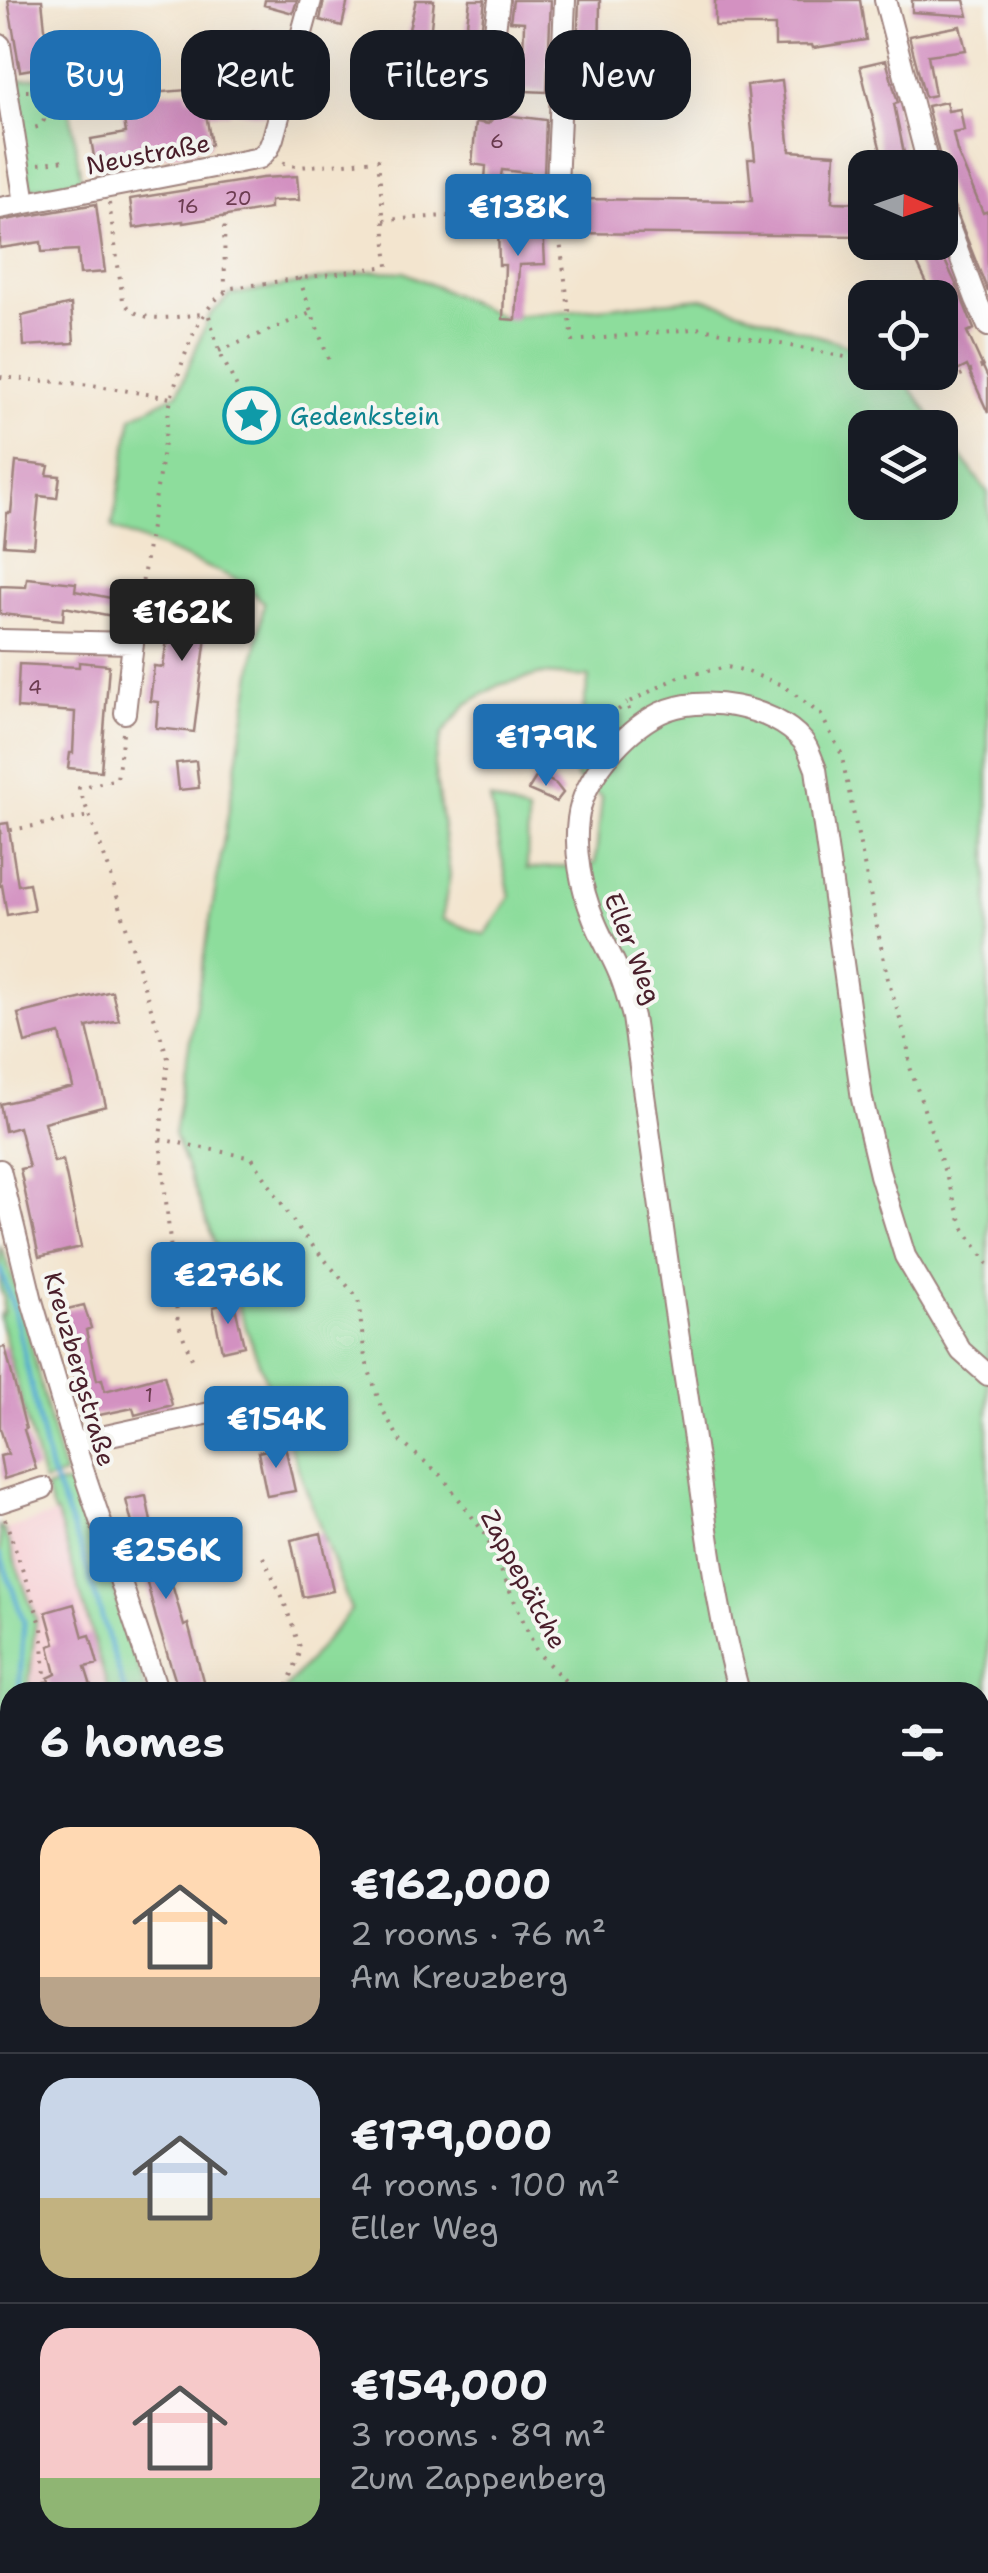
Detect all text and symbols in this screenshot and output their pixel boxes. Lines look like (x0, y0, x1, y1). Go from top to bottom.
chip: Buy (30, 30, 161, 120)
chip: Rent (181, 30, 330, 120)
chip: Filters (350, 30, 525, 120)
chip: New (545, 30, 691, 120)
street label: Neustraße (83, 125, 213, 183)
house number: 6 (490, 128, 504, 154)
north arrow (848, 150, 958, 260)
map controls (848, 150, 958, 520)
pin: €138K (448, 174, 588, 259)
house number: 20 (224, 185, 252, 211)
text: €138K (467, 185, 569, 228)
house number: 16 (177, 193, 199, 219)
button: locate (848, 280, 958, 390)
place icon: Gedenkstein (221, 386, 281, 446)
place label: Gedenkstein (290, 399, 440, 433)
button: layers (848, 410, 958, 520)
pin: €162K (112, 579, 252, 664)
text: €162K (132, 590, 232, 633)
house number: 4 (28, 674, 42, 700)
pin: €179K (476, 704, 616, 789)
text: €179K (495, 715, 597, 758)
street label: Eller Weg (596, 888, 670, 1008)
pin: €276K (158, 1242, 298, 1327)
text: €276K (173, 1253, 283, 1296)
street label: Kreuzbergstraße (36, 1268, 124, 1470)
house number: 1 (145, 1382, 153, 1408)
pin: €154K (206, 1386, 346, 1471)
text: €154K (226, 1397, 326, 1440)
street label: Zappepätche (473, 1503, 575, 1655)
pin: €256K (96, 1517, 236, 1602)
text: €256K (112, 1528, 220, 1571)
text: 6 homes (40, 1714, 225, 1770)
icon: filters (895, 1715, 950, 1770)
text: €162,000 (350, 1856, 551, 1912)
icon: home (120, 1867, 240, 1987)
text: 2 rooms · 76 m² (350, 1912, 606, 1955)
text: Am Kreuzberg (350, 1955, 568, 1998)
text: €179,000 (350, 2107, 552, 2163)
icon: home (120, 2118, 240, 2238)
text: 4 rooms · 100 m² (350, 2163, 620, 2206)
text: Eller Weg (350, 2206, 499, 2249)
text: €154,000 (350, 2357, 548, 2413)
icon: home (120, 2368, 240, 2488)
text: 3 rooms · 89 m² (350, 2413, 606, 2456)
text: Zum Zappenberg (350, 2456, 606, 2499)

